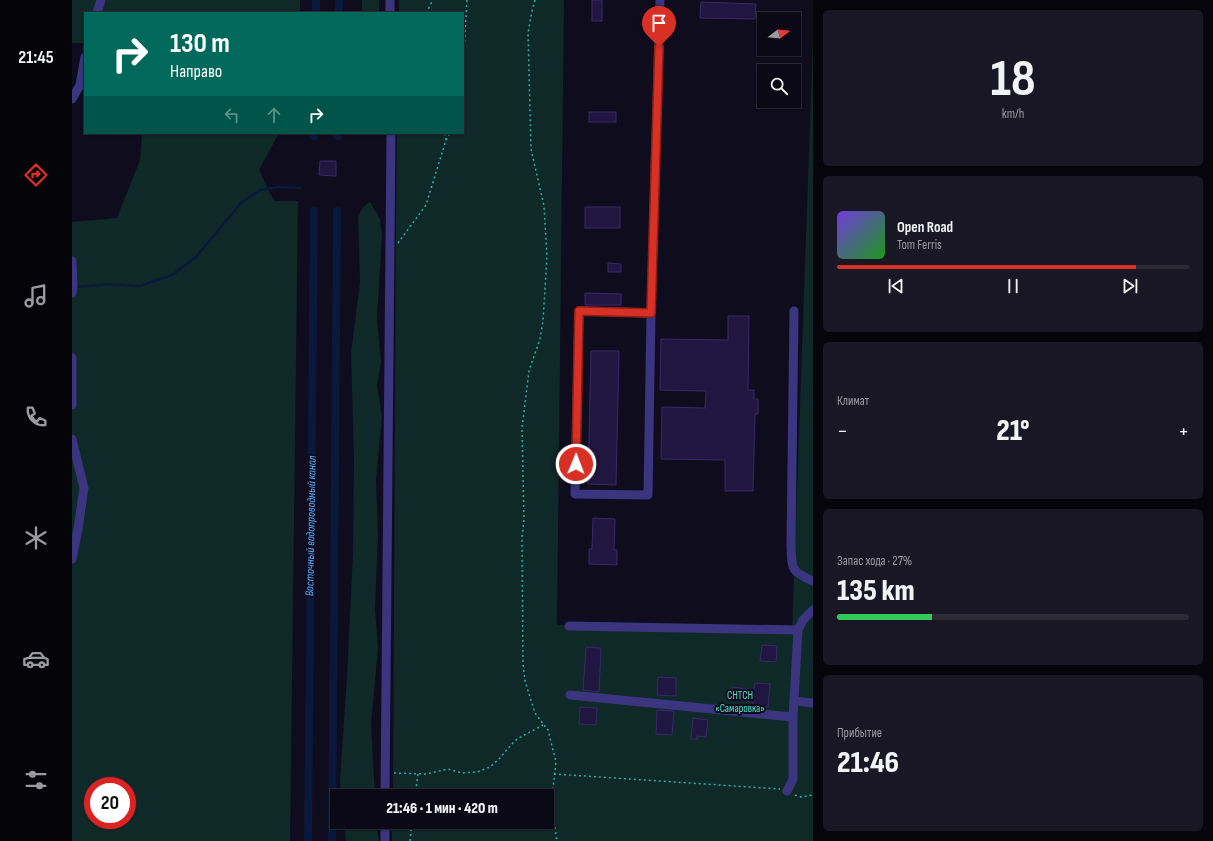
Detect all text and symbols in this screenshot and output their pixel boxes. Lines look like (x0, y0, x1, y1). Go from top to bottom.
pin (642, 6, 676, 47)
icon: arrive (648, 12, 670, 34)
north arrow (757, 12, 801, 56)
map controls (757, 12, 801, 108)
text: 130 m (170, 27, 230, 60)
icon: right (104, 28, 156, 80)
text: 21:45 (18, 47, 54, 68)
text: 18 (991, 48, 1035, 111)
text: Направо (170, 61, 222, 82)
button: search (757, 64, 801, 108)
icon: left (221, 104, 243, 126)
icon: ahead (263, 104, 285, 126)
icon: right (305, 104, 327, 126)
text: km/h (1002, 106, 1024, 122)
icon: directions (22, 161, 50, 189)
text: Open Road (897, 218, 953, 237)
text: Tom Ferris (897, 237, 942, 253)
icon: previous (885, 275, 907, 297)
icon: pause (1002, 275, 1024, 297)
icon: next (1119, 275, 1141, 297)
icon: music (22, 282, 50, 310)
text: Климат (837, 393, 869, 409)
icon: phone (22, 403, 50, 431)
text: 21° (996, 413, 1030, 449)
text: − (837, 418, 848, 445)
text: + (1178, 418, 1189, 445)
position arrow (555, 443, 597, 485)
water label: Восточный водопроводный канал (302, 455, 320, 596)
icon: climate (22, 524, 50, 552)
text: Запас хода · 27% (837, 553, 912, 569)
text: 135 km (837, 573, 915, 609)
icon: car (22, 645, 50, 673)
park label: СНТСН «Самаровка» (715, 689, 765, 715)
text: Прибытие (837, 725, 882, 741)
text: 21:46 (837, 745, 899, 781)
icon: filters (22, 766, 50, 794)
speed limit sign: 20 (84, 777, 136, 829)
text: 21:46 · 1 мин · 420 m (386, 799, 498, 818)

